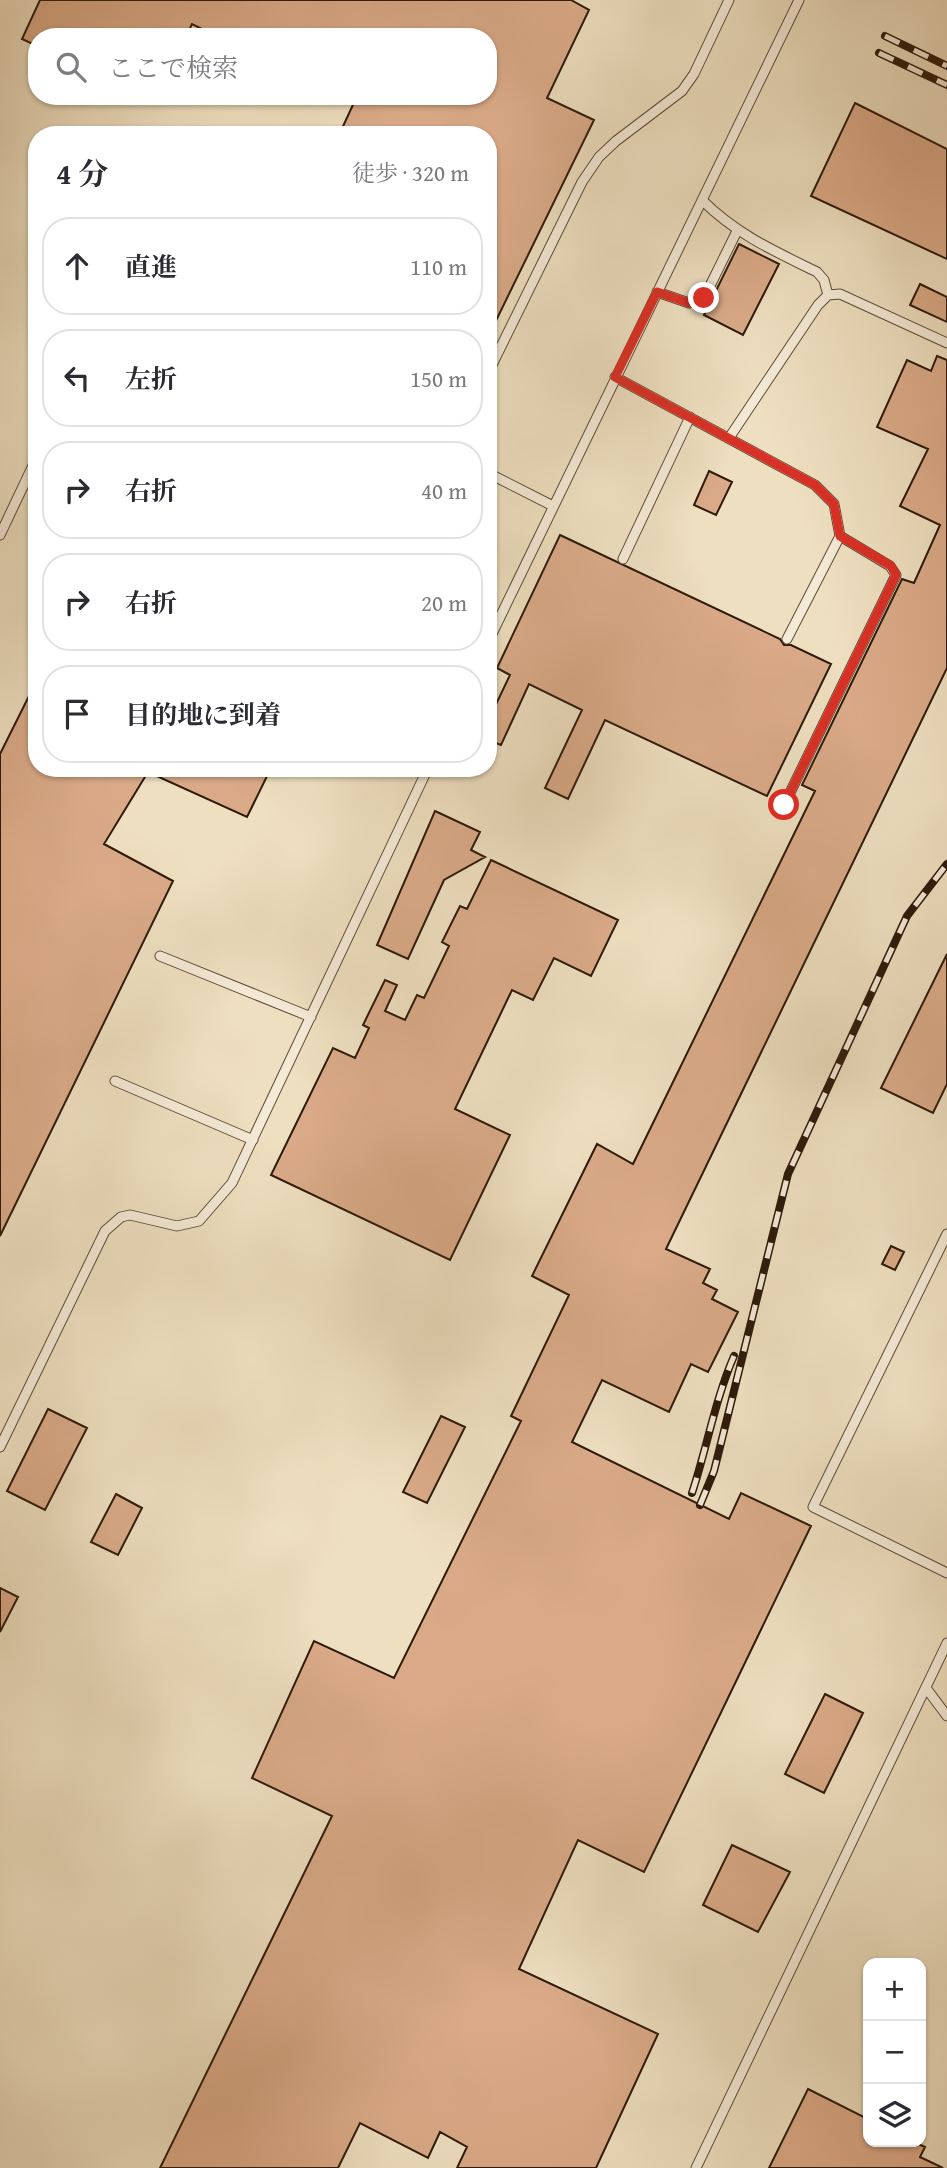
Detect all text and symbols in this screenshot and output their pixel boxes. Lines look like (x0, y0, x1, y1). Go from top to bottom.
search box (28, 28, 497, 105)
icon: search (52, 48, 90, 86)
text: ここで検索 (108, 48, 238, 87)
text: 4 分 (56, 151, 108, 195)
text: 徒歩 · 320 m (352, 156, 469, 189)
icon: ahead (58, 247, 96, 285)
text: 直進 (125, 247, 177, 286)
text: 110 m (410, 250, 467, 283)
route end (688, 282, 719, 313)
icon: left (58, 359, 96, 397)
text: 左折 (125, 359, 177, 398)
text: 150 m (410, 362, 467, 395)
icon: right (58, 471, 96, 509)
text: 右折 (125, 471, 177, 510)
text: 40 m (421, 474, 467, 507)
icon: right (58, 583, 96, 621)
text: 右折 (125, 583, 177, 622)
text: 20 m (421, 586, 467, 619)
icon: arrive (58, 695, 96, 733)
text: 目的地に到着 (125, 695, 281, 734)
route start (768, 789, 799, 820)
map controls (863, 1958, 926, 2147)
button: + (863, 1958, 926, 2021)
button: − (863, 2021, 926, 2084)
button: layers (863, 2084, 926, 2147)

